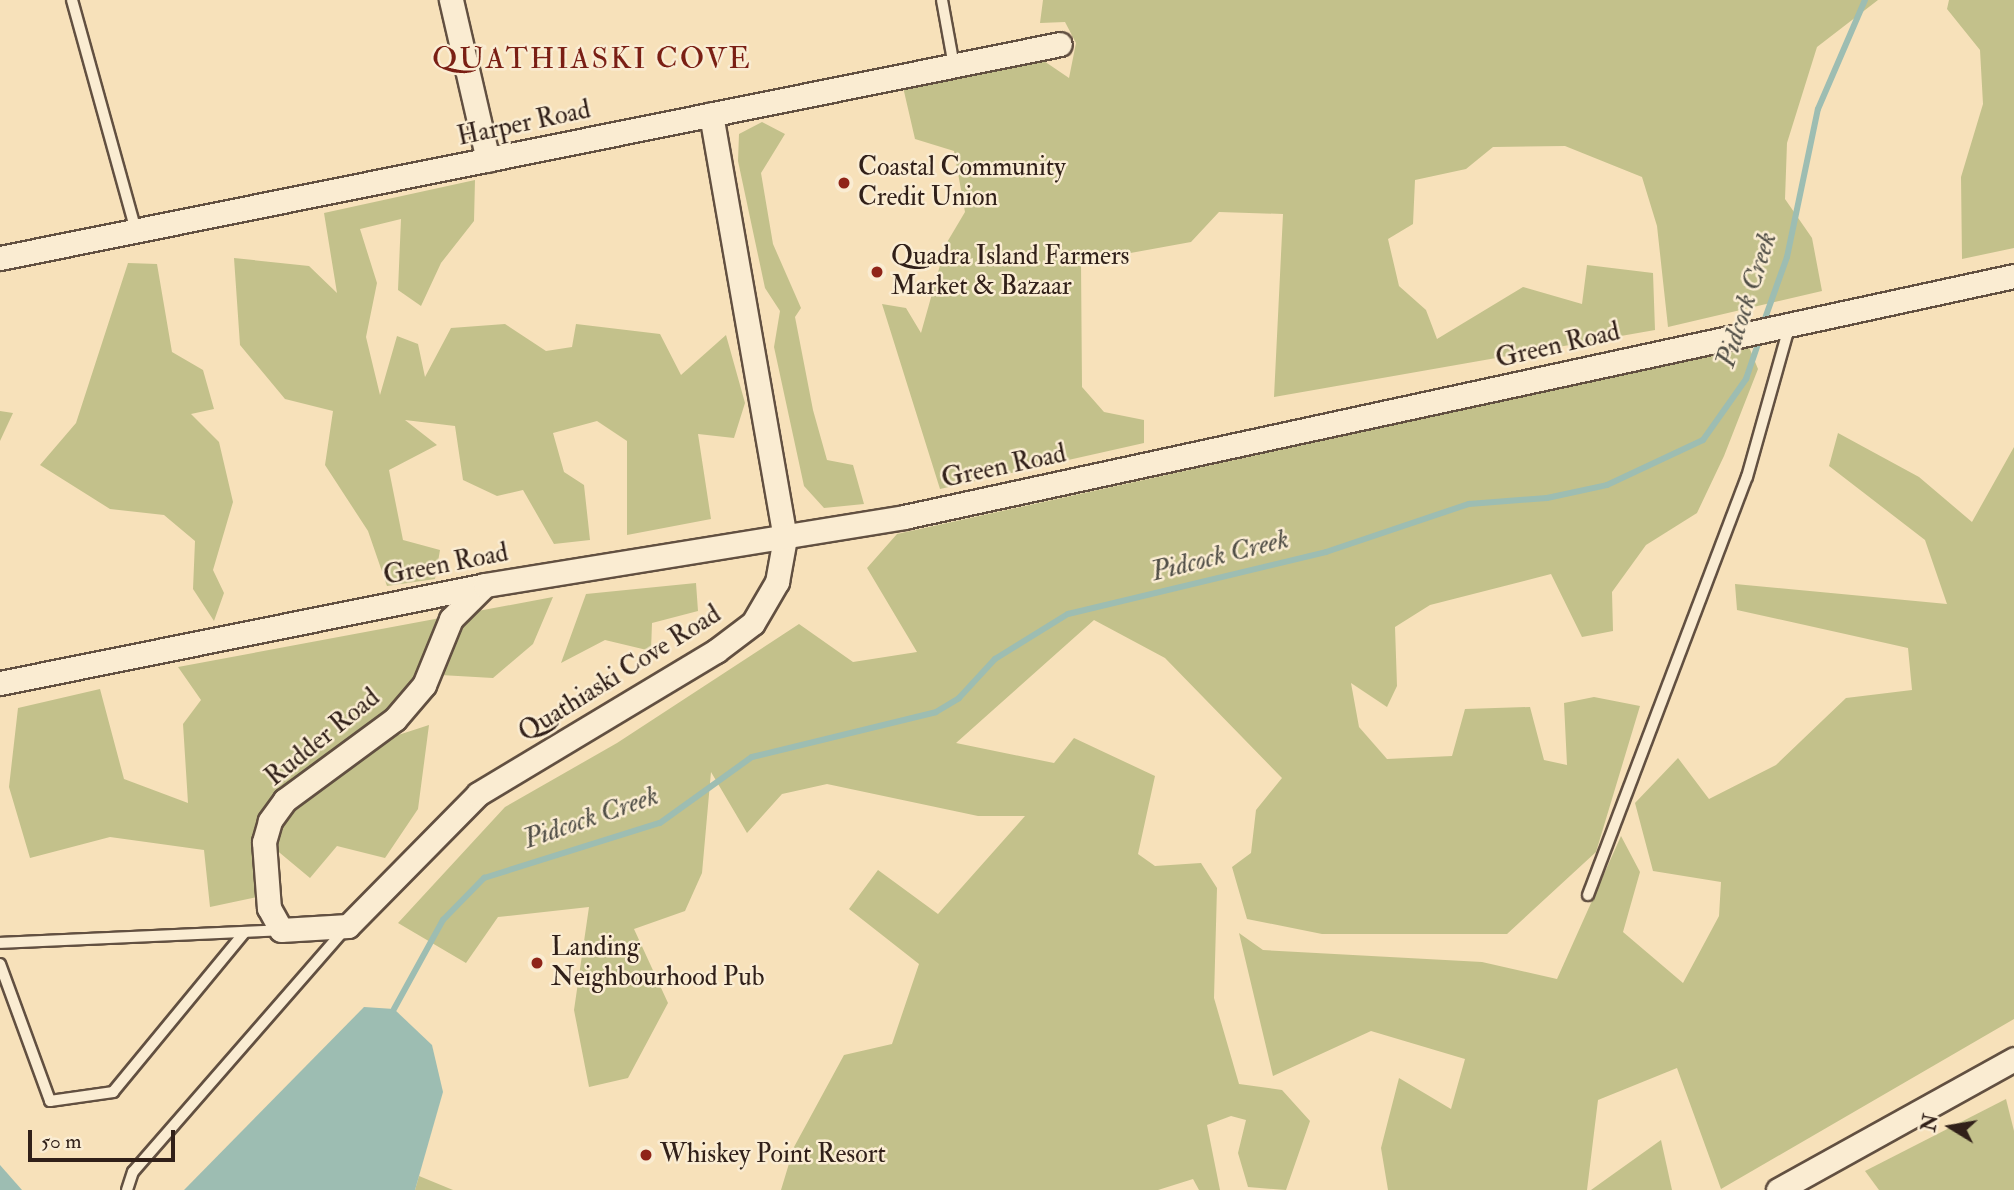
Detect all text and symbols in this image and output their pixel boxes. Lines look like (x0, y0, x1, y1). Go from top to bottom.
district label: QUATHIASKI COVE (434, 41, 750, 77)
street label: Harper Road (455, 95, 593, 153)
place label: Coastal Community Credit Union (858, 152, 1066, 214)
marker: Coastal Community Credit Union (836, 175, 852, 191)
water label: Pidcock Creek (1709, 228, 1785, 372)
place label: Quadra Island Farmers Market & Bazaar (891, 241, 1130, 302)
marker: Quadra Island Farmers Market & Bazaar (869, 264, 885, 280)
street label: Green Road (1493, 317, 1623, 375)
street label: Green Road (939, 439, 1069, 495)
water label: Pidcock Creek (1148, 523, 1292, 589)
street label: Green Road (381, 538, 511, 592)
street label: Quathiaski Cove Road (513, 599, 727, 749)
street label: Rudder Road (260, 683, 386, 793)
water label: Pidcock Creek (519, 779, 663, 857)
place label: Landing Neighbourhood Pub (551, 932, 764, 993)
marker: Landing Neighbourhood Pub (529, 955, 545, 971)
north arrow (1916, 1092, 1986, 1162)
text: N (1917, 1112, 1944, 1134)
scale bar (32, 1116, 178, 1160)
text: 50 m (41, 1128, 82, 1155)
place label: Whiskey Point Resort (660, 1139, 886, 1171)
marker: Whiskey Point Resort (638, 1147, 654, 1163)

